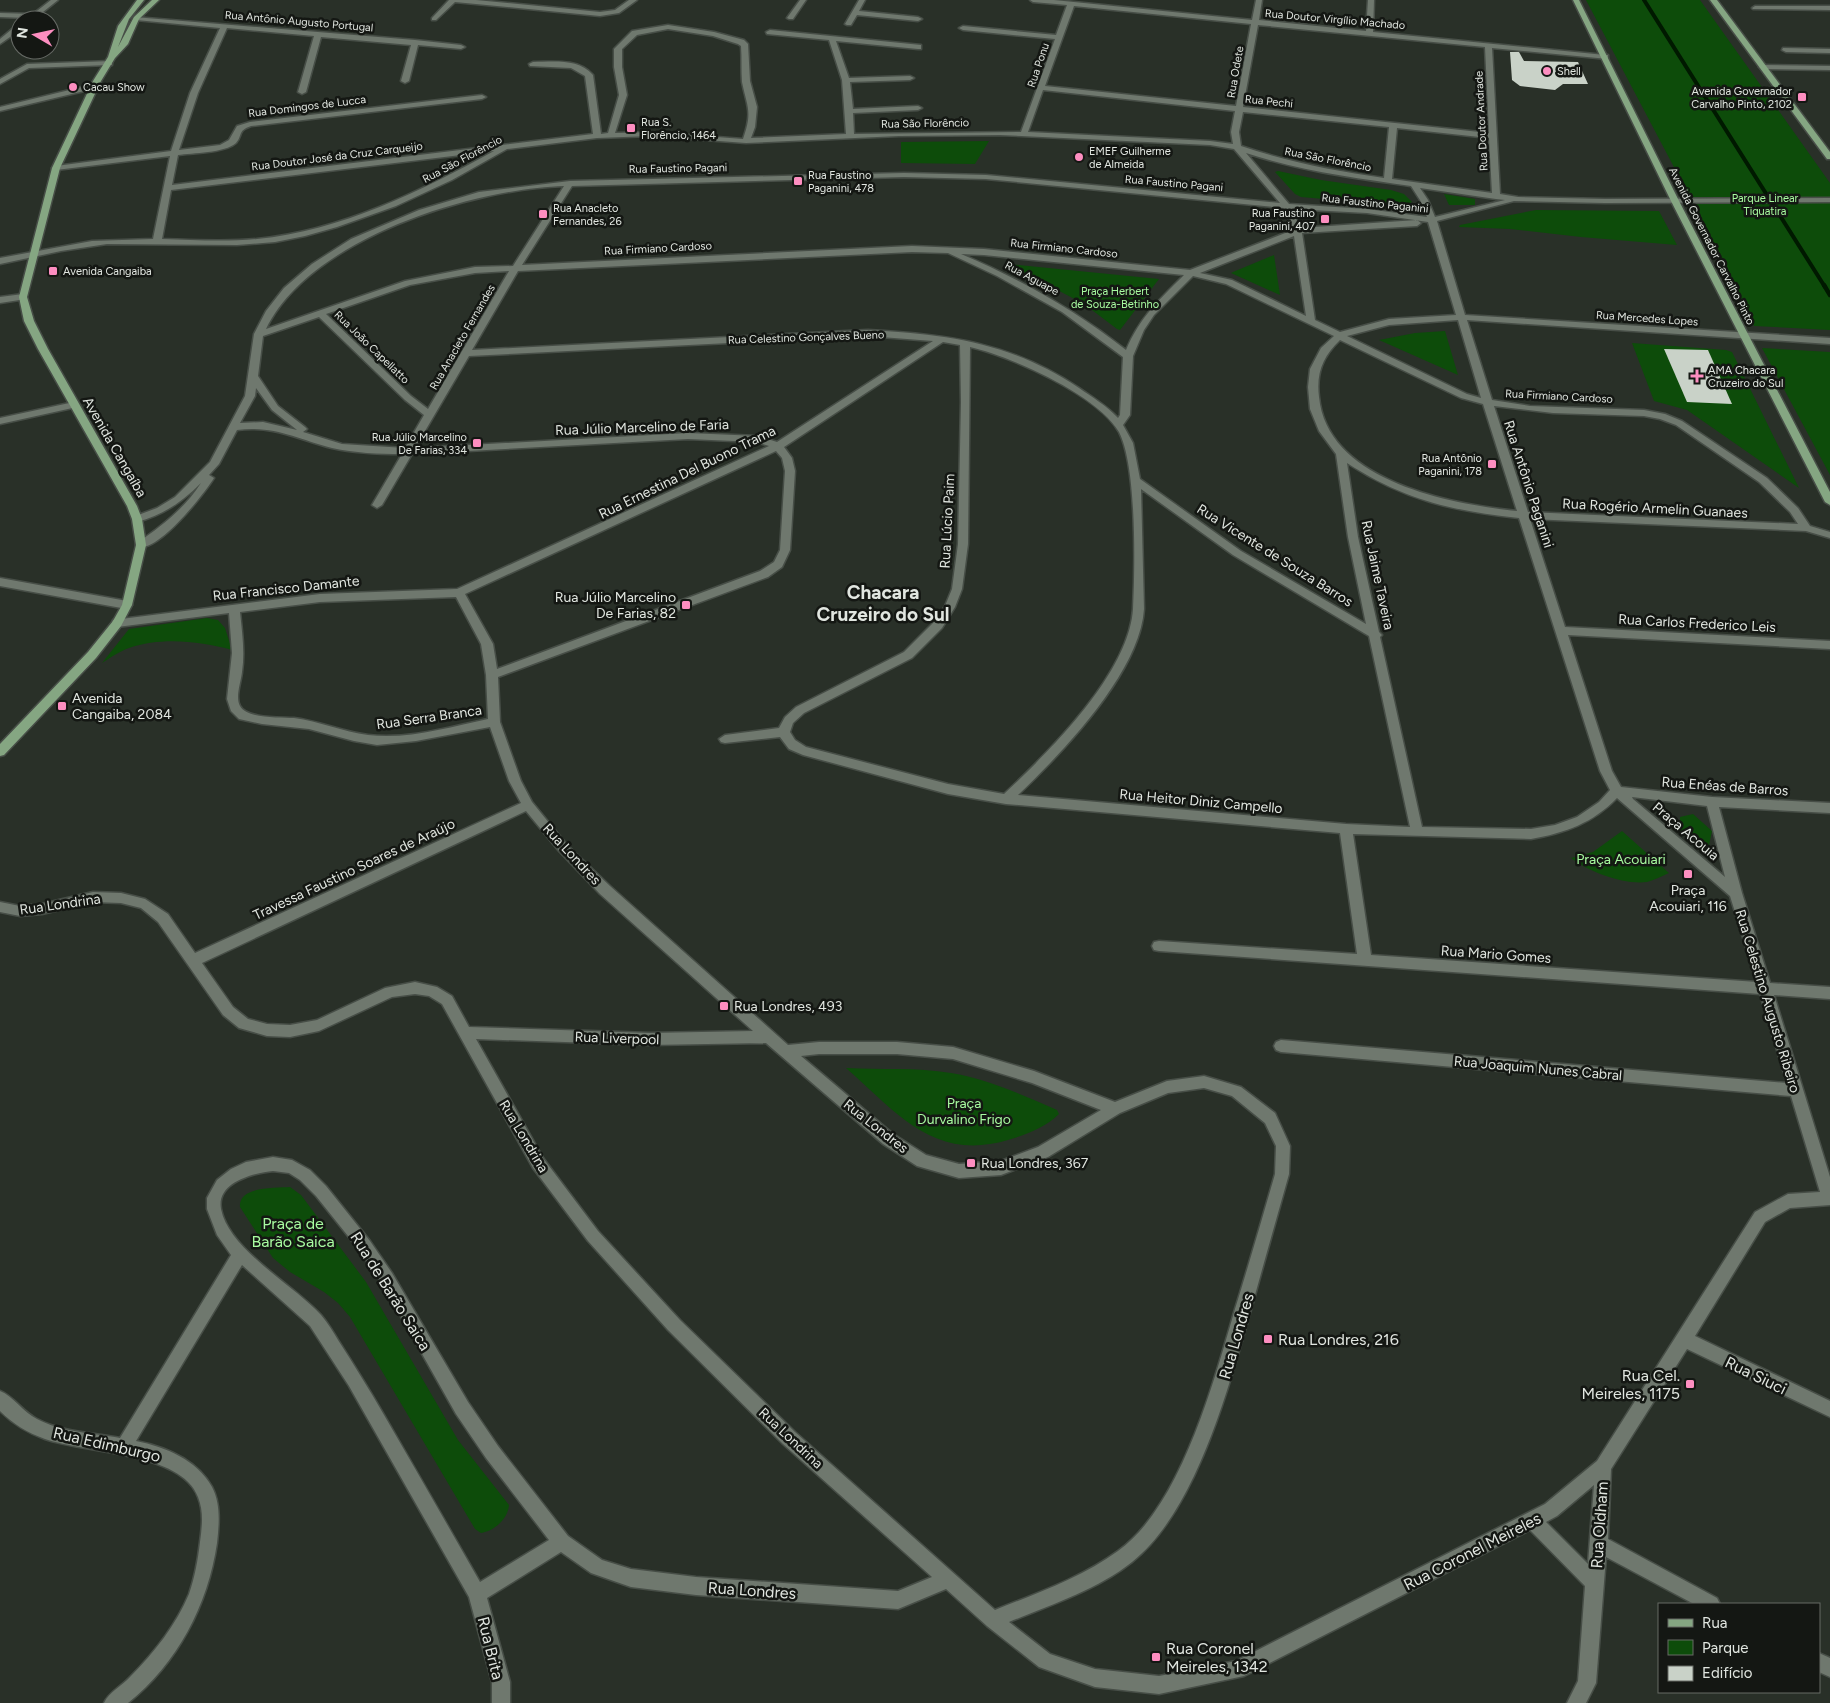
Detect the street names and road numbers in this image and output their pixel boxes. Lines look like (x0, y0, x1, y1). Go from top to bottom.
street label: Rua Doutor Virgílio Machado (1264, 7, 1406, 32)
street label: Rua Antônio Augusto Portugal (224, 9, 374, 34)
street label: Rua Ponu (1025, 41, 1052, 89)
street label: Rua Odete (1225, 45, 1246, 99)
street label: Rua Doutor Andrade (1472, 71, 1491, 171)
street label: Rua Domingos de Lucca (247, 93, 367, 120)
street label: Rua Pechi (1244, 93, 1294, 110)
street label: Rua São Florêncio (881, 116, 969, 131)
street label: Rua São Florêncio (420, 133, 504, 186)
street label: Rua Doutor José da Cruz Carqueijo (251, 140, 424, 173)
street label: Rua São Florêncio (1283, 145, 1373, 174)
street label: Rua Faustino Pagani (629, 161, 727, 176)
street label: Avenida Governador Carvalho Pinto (1666, 165, 1757, 327)
street label: Rua Faustino Pagani (1124, 173, 1224, 194)
street label: Rua Faustino Paganini (1321, 191, 1429, 216)
street label: Rua Firmiano Cardoso (1010, 236, 1118, 261)
street label: Rua Firmiano Cardoso (604, 239, 712, 258)
street label: Rua Aguape (1002, 259, 1061, 298)
street label: Rua Anacleto Fernandes (427, 282, 498, 392)
street label: Rua João Capellatto (331, 308, 412, 387)
street label: Rua Mercedes Lopes (1595, 308, 1698, 329)
street label: Rua Celestino Gonçalves Bueno (728, 328, 884, 347)
street label: Rua Firmiano Cardoso (1505, 387, 1613, 406)
street label: Avenida Cangaíba (79, 394, 150, 500)
street label: Rua Júlio Marcelino de Faria (555, 416, 729, 439)
street label: Rua Antônio Paganini (1500, 418, 1557, 550)
street label: Rua Ernestina Del Buono Trama (596, 422, 779, 523)
street label: Rua Lúcio Paim (937, 473, 958, 569)
street label: Rua Rogério Armelin Guanaes (1562, 495, 1748, 522)
street label: Rua Vicente de Souza Barros (1194, 500, 1356, 610)
street label: Rua Jaime Taveira (1358, 519, 1397, 631)
street label: Rua Francisco Damante (212, 572, 361, 605)
street label: Rua Carlos Frederico Leis (1618, 611, 1776, 636)
street label: Rua Serra Branca (375, 702, 483, 733)
street label: Rua Enéas de Barros (1661, 774, 1789, 799)
street label: Rua Heitor Diniz Campello (1119, 786, 1283, 817)
street label: Praça Acouia (1649, 799, 1722, 864)
street label: Travessa Faustino Soares de Araújo (251, 815, 458, 924)
street label: Rua Londres (539, 820, 604, 888)
street label: Rua Londrina (19, 890, 102, 919)
street label: Rua Celestino Augusto Ribeiro (1732, 907, 1804, 1095)
street label: Rua Mario Gomes (1440, 942, 1552, 967)
street label: Rua Liverpool (574, 1029, 660, 1048)
street label: Rua Joaquim Nunes Cabral (1453, 1053, 1623, 1084)
street label: Rua Londres (840, 1096, 911, 1157)
street label: Rua Londrina (495, 1097, 552, 1176)
street label: Rua de Barão Saica (346, 1228, 435, 1354)
street label: Rua Londres (1215, 1291, 1258, 1381)
street label: Rua Siuci (1722, 1352, 1790, 1398)
street label: Rua Londrina (755, 1404, 826, 1472)
street label: Rua Edimburgo (51, 1423, 162, 1466)
street label: Rua Oldham (1587, 1481, 1612, 1569)
street label: Rua Coronel Meireles (1400, 1509, 1544, 1594)
street label: Rua Londres (707, 1578, 797, 1603)
street label: Rua Brita (474, 1615, 507, 1682)

